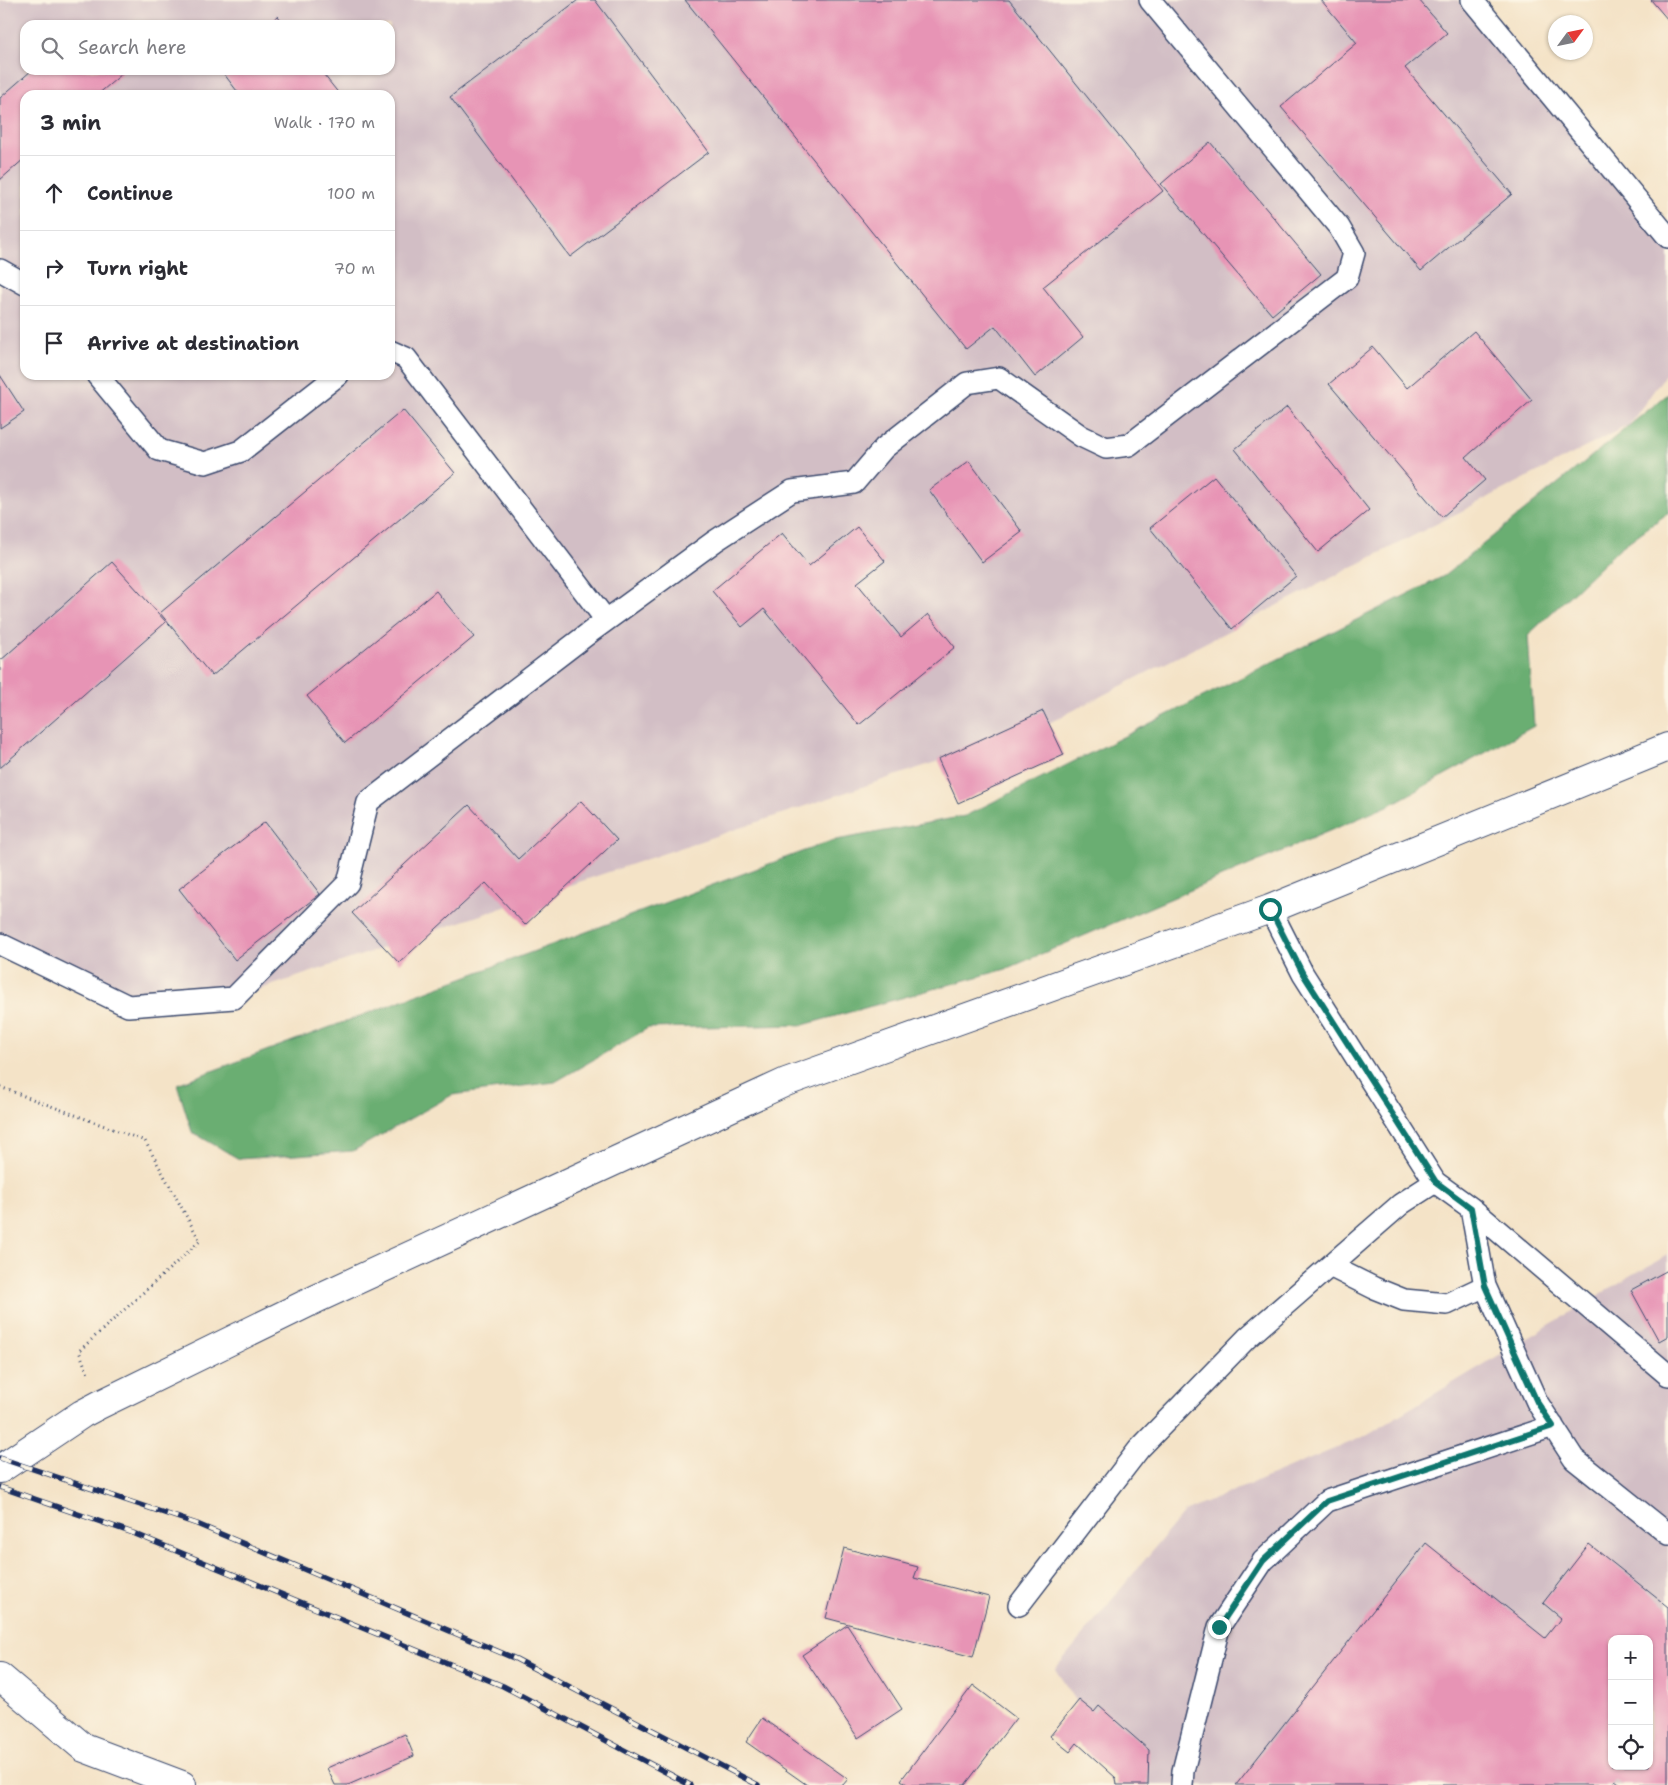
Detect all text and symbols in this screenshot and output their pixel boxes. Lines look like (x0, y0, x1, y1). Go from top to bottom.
north arrow (1548, 15, 1593, 60)
search box (20, 20, 395, 75)
icon: search (38, 34, 66, 62)
text: Search here (78, 35, 187, 60)
text: 3 min (40, 109, 101, 137)
text: Walk · 170 m (274, 112, 375, 133)
icon: ahead (40, 179, 68, 207)
text: Continue (87, 181, 173, 206)
text: 100 m (327, 183, 375, 204)
icon: right (40, 254, 68, 282)
text: Turn right (87, 256, 188, 281)
text: 70 m (334, 258, 375, 279)
icon: arrive (40, 329, 68, 357)
text: Arrive at destination (87, 331, 299, 356)
route start (1259, 898, 1282, 921)
route end (1208, 1616, 1231, 1639)
map controls (1608, 1635, 1653, 1770)
button: + (1608, 1635, 1653, 1680)
button: − (1608, 1680, 1653, 1725)
button: locate (1608, 1725, 1653, 1770)

